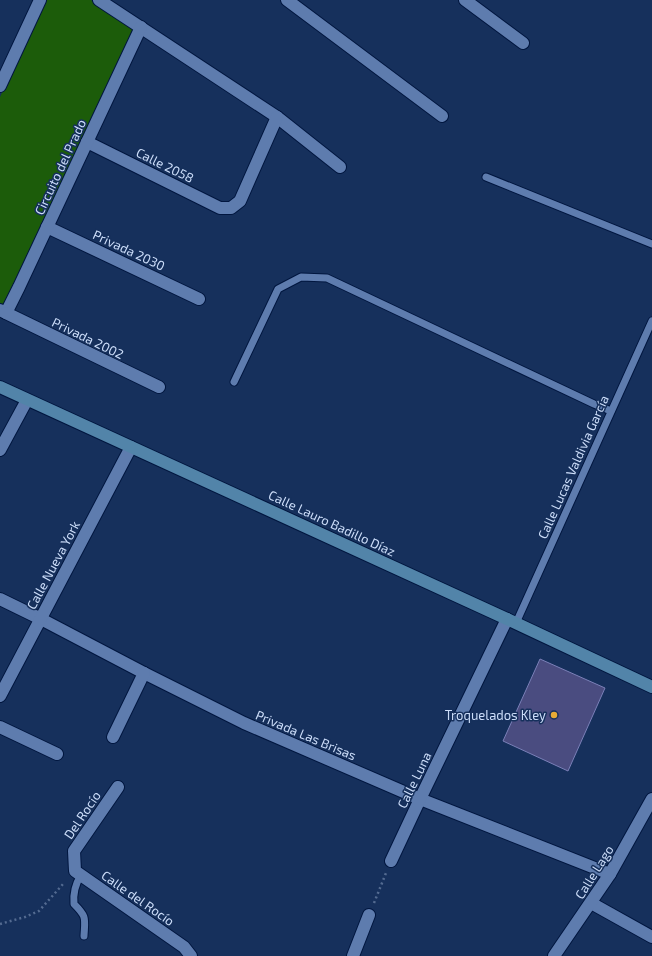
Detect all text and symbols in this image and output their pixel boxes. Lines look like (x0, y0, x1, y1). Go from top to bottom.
street label: Circuito del Prado (31, 117, 89, 217)
street label: Calle 2058 (134, 144, 196, 186)
street label: Privada 2030 (90, 226, 168, 274)
street label: Privada 2002 (50, 314, 126, 362)
street label: Calle Lucas Valdivia García (534, 393, 612, 541)
street label: Calle Lauro Badillo Díaz (266, 487, 398, 559)
street label: Calle Nueva York (23, 518, 83, 612)
street label: Privada Las Brisas (253, 707, 359, 763)
place label: Troquelados Kley (445, 707, 546, 723)
marker: Troquelados Kley (549, 710, 559, 720)
street label: Calle Luna (393, 749, 435, 811)
street label: Del Rocío (60, 788, 104, 842)
street label: Calle Lago (571, 842, 617, 902)
street label: Calle del Rocío (98, 867, 178, 929)

